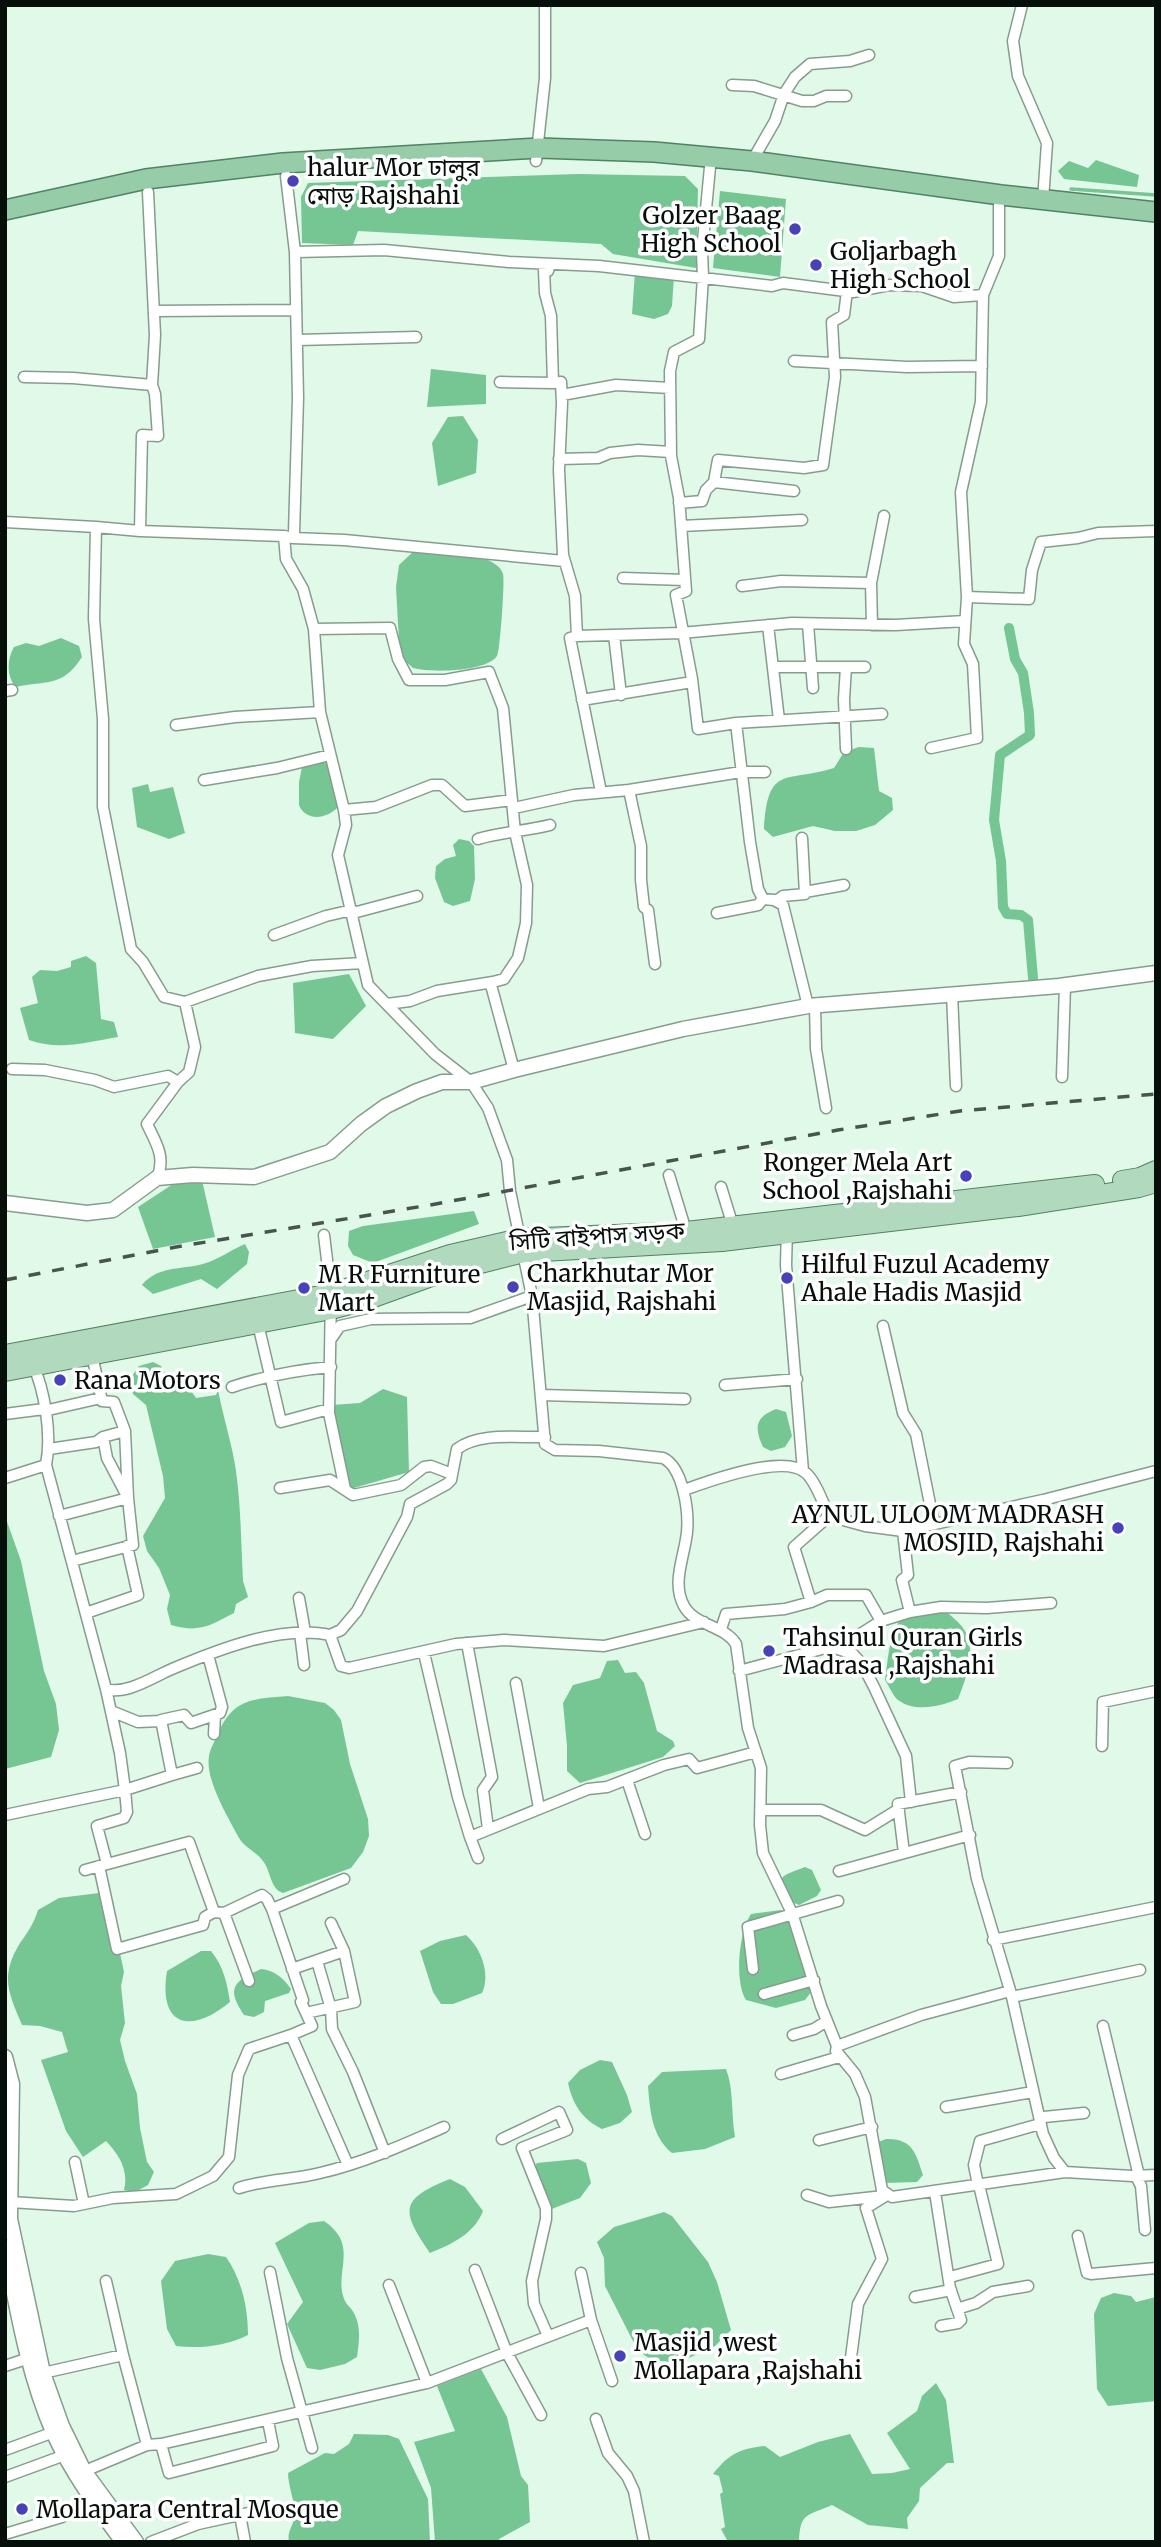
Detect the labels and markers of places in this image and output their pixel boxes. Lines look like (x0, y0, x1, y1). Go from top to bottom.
place label: halur Mor ঢালুর মোড় Rajshahi (307, 152, 480, 211)
marker: halur Mor ঢালুর মোড় Rajshahi (285, 173, 301, 189)
place label: Golzer Baag High School (640, 200, 781, 259)
marker: Golzer Baag High School (787, 221, 803, 237)
place label: Goljarbagh High School (830, 236, 971, 295)
marker: Goljarbagh High School (808, 257, 824, 273)
place label: Ronger Mela Art School ,Rajshahi (762, 1147, 953, 1206)
marker: Ronger Mela Art School ,Rajshahi (958, 1168, 974, 1184)
place label: Hilful Fuzul Academy Ahale Hadis Masjid (800, 1249, 1049, 1308)
place label: Charkhutar Mor Masjid, Rajshahi (527, 1258, 717, 1317)
place label: M R Furniture Mart (318, 1259, 480, 1318)
marker: Hilful Fuzul Academy Ahale Hadis Masjid (779, 1270, 795, 1286)
marker: Charkhutar Mor Masjid, Rajshahi (505, 1279, 521, 1295)
marker: M R Furniture Mart (296, 1280, 312, 1296)
place label: Rana Motors (74, 1365, 221, 1396)
marker: Rana Motors (52, 1372, 68, 1388)
place label: AYNUL ULOOM MADRASH MOSJID, Rajshahi (791, 1499, 1104, 1558)
marker: AYNUL ULOOM MADRASH MOSJID, Rajshahi (1110, 1520, 1126, 1536)
place label: Tahsinul Quran Girls Madrasa ,Rajshahi (783, 1622, 1023, 1681)
marker: Tahsinul Quran Girls Madrasa ,Rajshahi (761, 1643, 777, 1659)
place label: Masjid ,west Mollapara ,Rajshahi (634, 2327, 862, 2386)
marker: Masjid ,west Mollapara ,Rajshahi (612, 2348, 628, 2364)
place label: Mollapara Central Mosque (36, 2494, 339, 2525)
marker: Mollapara Central Mosque (14, 2501, 30, 2517)

